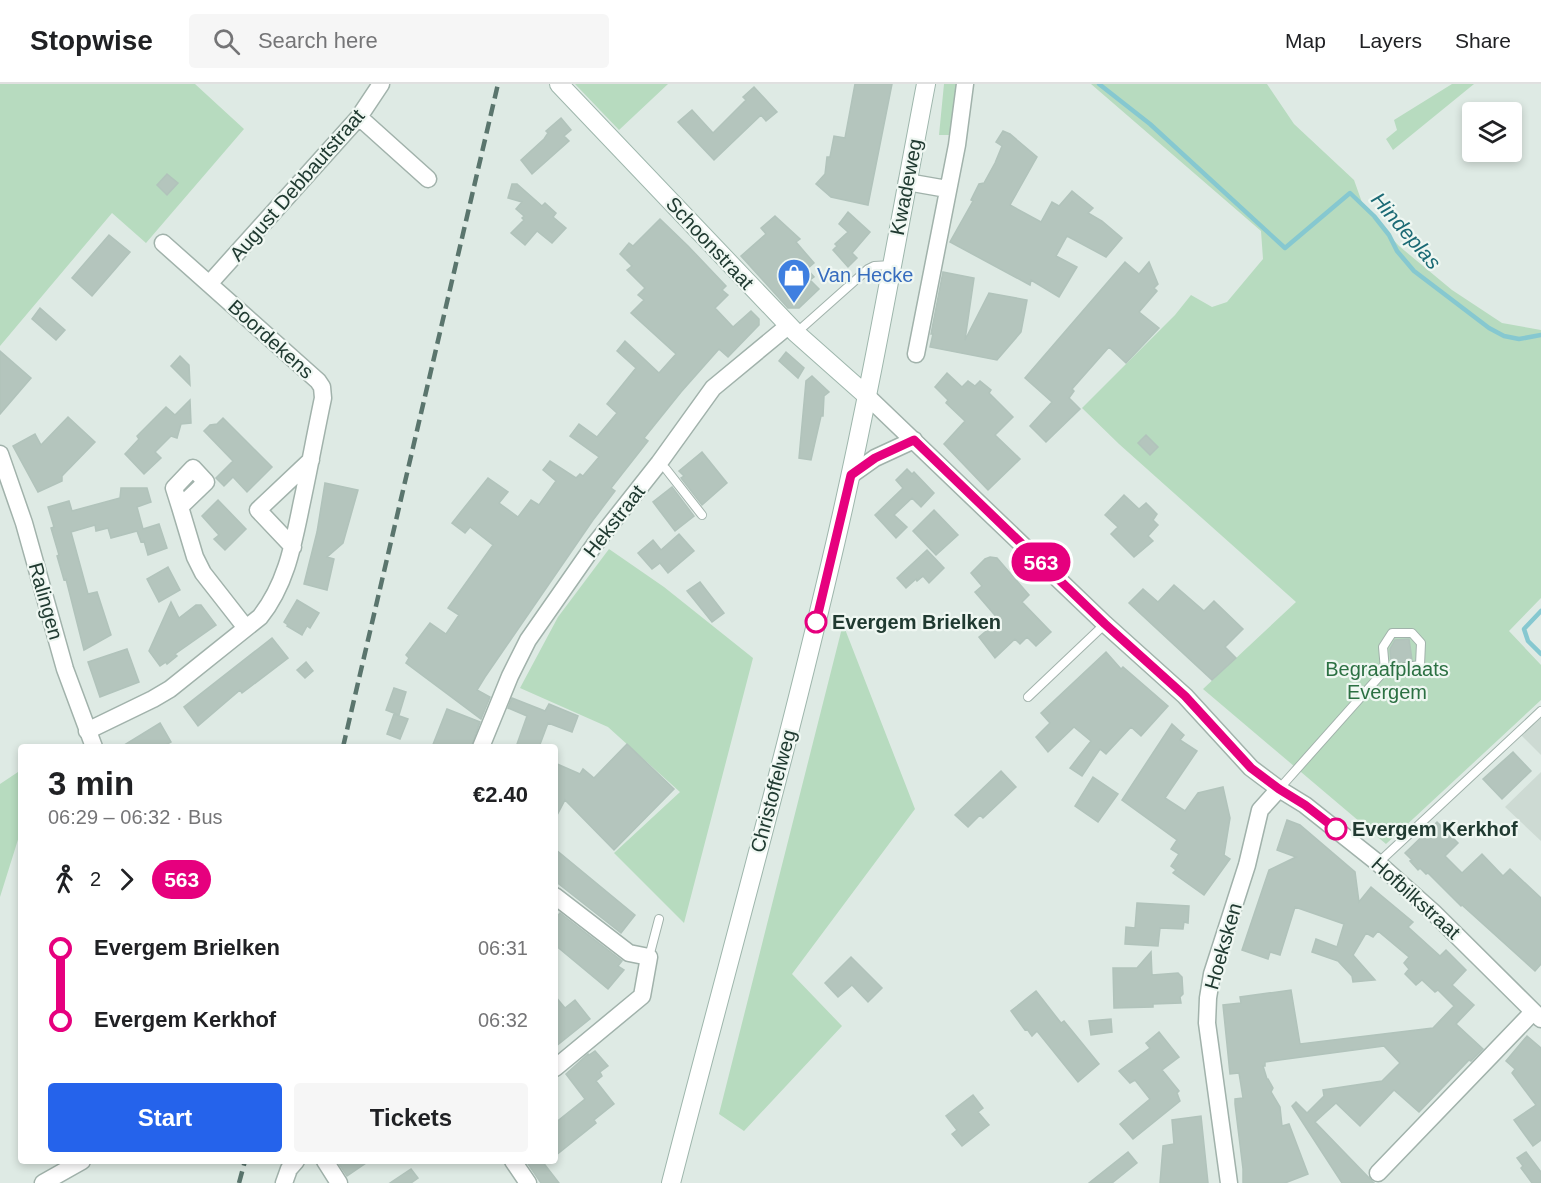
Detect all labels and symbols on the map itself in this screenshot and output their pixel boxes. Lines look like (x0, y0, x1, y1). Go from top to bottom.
street label: August Debbautstraat (225, 104, 369, 265)
street label: Kwadeweg (886, 137, 926, 237)
water label: Hindeplas (1367, 188, 1446, 274)
street label: Schoonstraat (662, 192, 759, 294)
shop icon: Van Hecke (776, 257, 812, 304)
place label: Van Hecke (817, 264, 913, 286)
street label: Boordekens (224, 295, 318, 383)
street label: Hekstraat (579, 480, 649, 561)
line badge: 563 (1006, 542, 1076, 582)
street label: Ralingen (25, 560, 67, 642)
marker: Evergem Brielken (805, 611, 827, 633)
place label: Evergem Brielken (832, 611, 1001, 633)
park label: Begraafplaats Evergem (1325, 658, 1449, 703)
street label: Christoffelweg (746, 727, 800, 855)
marker: Evergem Kerkhof (1325, 818, 1347, 840)
place label: Evergem Kerkhof (1352, 818, 1518, 840)
street label: Hofbilkstraat (1367, 853, 1465, 944)
street label: Hoeksken (1200, 900, 1246, 992)

